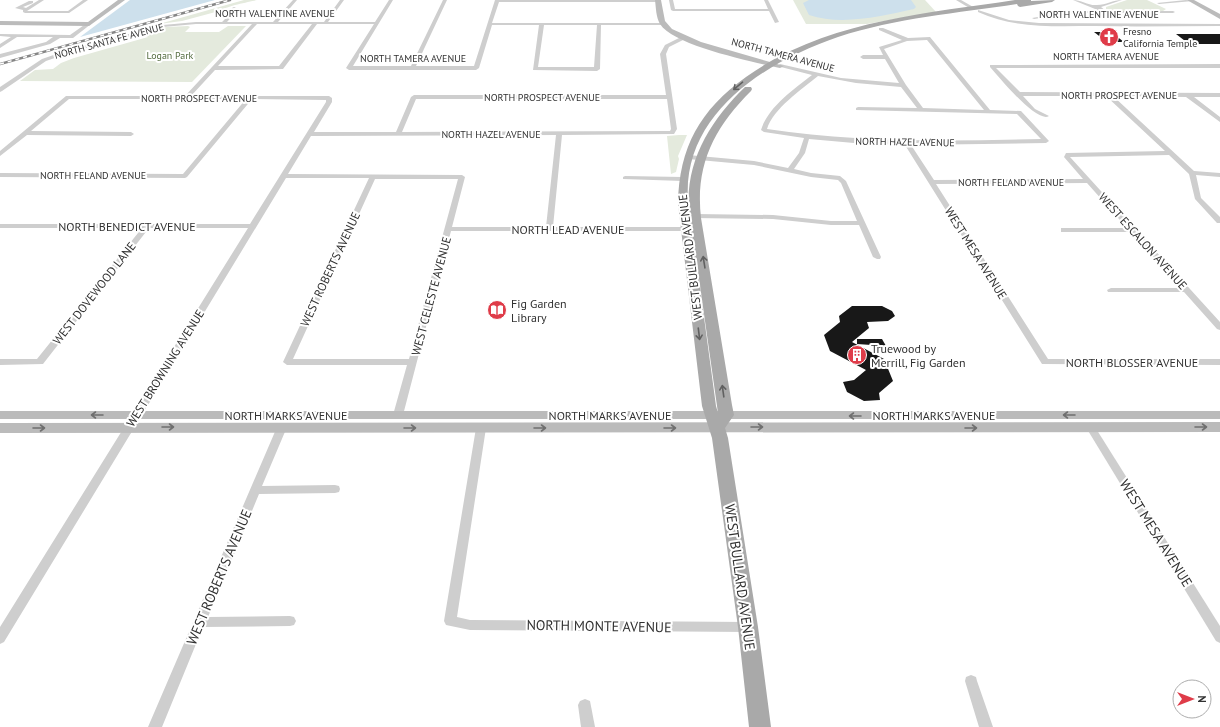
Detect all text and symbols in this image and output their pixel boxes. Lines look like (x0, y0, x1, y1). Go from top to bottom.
street label: NORTH VALENTINE AVENUE (215, 7, 335, 20)
street label: NORTH VALENTINE AVENUE (1039, 8, 1159, 21)
street label: NORTH SANTA FE AVENUE (53, 20, 165, 62)
place label: Fresno California Temple (1123, 25, 1197, 50)
church icon: Fresno California Temple (1098, 26, 1120, 48)
street label: NORTH TAMERA AVENUE (730, 35, 836, 75)
park label: Logan Park (147, 49, 194, 62)
street label: NORTH TAMERA AVENUE (1053, 50, 1159, 63)
street label: NORTH TAMERA AVENUE (360, 52, 466, 65)
one-way arrow (733, 81, 744, 90)
street label: NORTH PROSPECT AVENUE (1061, 89, 1177, 102)
street label: NORTH PROSPECT AVENUE (484, 91, 600, 104)
street label: NORTH PROSPECT AVENUE (141, 92, 257, 105)
street label: NORTH HAZEL AVENUE (441, 128, 541, 141)
street label: NORTH HAZEL AVENUE (855, 135, 955, 149)
street label: NORTH FELAND AVENUE (40, 169, 146, 182)
street label: NORTH FELAND AVENUE (958, 176, 1064, 189)
street label: WEST ESCALON AVENUE (1096, 190, 1190, 292)
street label: WEST BULLARD AVENUE (675, 193, 705, 321)
street label: WEST MESA AVENUE (942, 204, 1010, 302)
street label: WEST ROBERTS AVENUE (297, 209, 363, 329)
street label: NORTH BENEDICT AVENUE (58, 219, 196, 234)
street label: NORTH LEAD AVENUE (511, 222, 625, 237)
street label: WEST CELESTE AVENUE (408, 235, 454, 357)
street label: WEST DOVEWOOD LANE (49, 239, 139, 347)
one-way arrow (699, 256, 707, 269)
place label: Fig Garden Library (511, 296, 567, 325)
library icon: Fig Garden Library (486, 299, 508, 321)
street label: WEST BROWNING AVENUE (123, 307, 207, 429)
one-way arrow (695, 328, 703, 341)
place label: Truewood by Merrill, Fig Garden (871, 341, 966, 370)
building icon: Truewood by Merrill, Fig Garden (846, 344, 868, 366)
street label: NORTH BLOSSER AVENUE (1066, 355, 1198, 370)
one-way arrow (719, 385, 727, 398)
street label: NORTH MARKS AVENUE (225, 408, 347, 423)
street label: NORTH MARKS AVENUE (549, 408, 671, 423)
street label: NORTH MARKS AVENUE (873, 408, 995, 423)
one-way arrow (91, 411, 104, 419)
one-way arrow (1063, 411, 1076, 419)
one-way arrow (849, 412, 862, 420)
one-way arrow (161, 423, 174, 431)
one-way arrow (750, 423, 763, 431)
one-way arrow (1194, 423, 1207, 431)
one-way arrow (32, 424, 45, 432)
one-way arrow (403, 424, 416, 432)
one-way arrow (533, 424, 546, 432)
one-way arrow (663, 424, 676, 432)
one-way arrow (964, 424, 977, 432)
street label: WEST MESA AVENUE (1116, 476, 1196, 590)
street label: WEST BULLARD AVENUE (721, 503, 759, 651)
street label: WEST ROBERTS AVENUE (182, 507, 256, 647)
street label: NORTH MONTE AVENUE (526, 616, 672, 636)
north arrow (1172, 679, 1212, 719)
text: N (1195, 695, 1209, 703)

